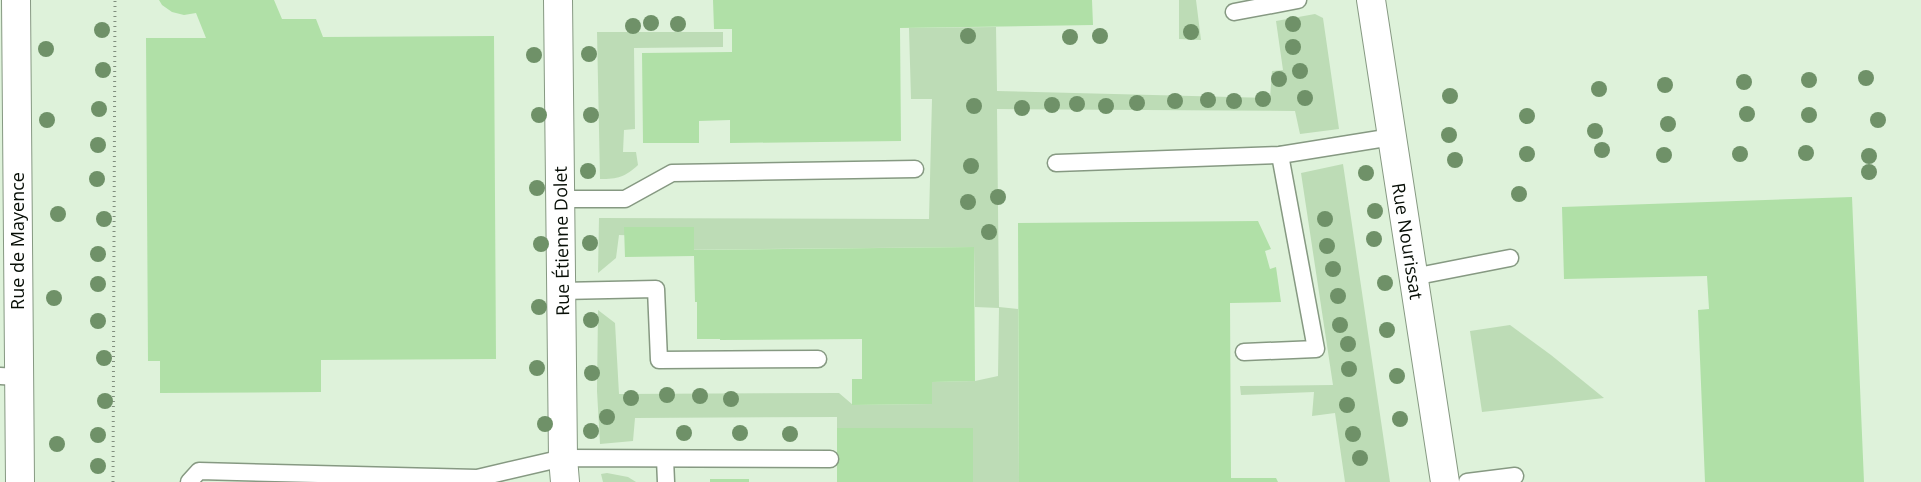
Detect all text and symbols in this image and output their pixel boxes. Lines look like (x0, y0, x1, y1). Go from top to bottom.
street label: Rue Étienne Dolet (548, 166, 574, 316)
street label: Rue de Mayence (5, 172, 29, 310)
street label: Rue Nourissat (1387, 181, 1429, 301)

